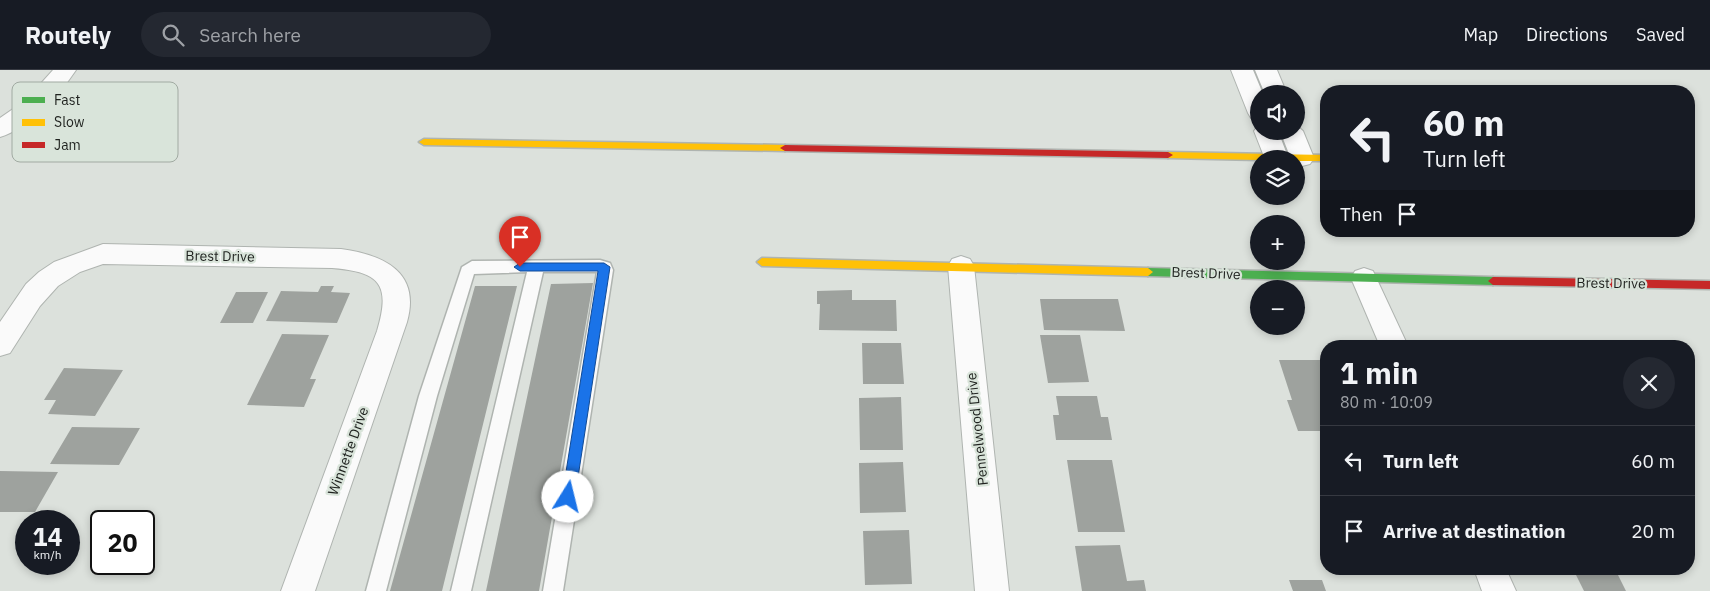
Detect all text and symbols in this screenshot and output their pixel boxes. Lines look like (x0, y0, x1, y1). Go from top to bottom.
search box (141, 12, 491, 57)
text: Routely (25, 19, 111, 51)
icon: search (159, 21, 187, 49)
text: Search here (199, 23, 301, 47)
text: Map (1463, 23, 1498, 46)
text: Directions (1526, 23, 1608, 46)
text: Saved (1636, 23, 1685, 46)
legend (12, 82, 178, 162)
map controls (1250, 85, 1305, 335)
button: sound (1250, 85, 1305, 140)
text: Fast (54, 91, 80, 109)
text: 60 m (1423, 100, 1505, 146)
icon: left (1340, 105, 1405, 170)
text: Slow (54, 113, 85, 131)
text: Jam (54, 136, 81, 154)
text: Turn left (1423, 144, 1506, 173)
button: layers (1250, 150, 1305, 205)
icon: arrive (1393, 200, 1421, 228)
text: Then (1340, 202, 1383, 226)
button: + (1250, 215, 1305, 270)
pin (499, 216, 541, 267)
icon: arrive (506, 223, 534, 251)
street label: Brest Drive (185, 246, 255, 266)
street label: Brest Drive (1171, 263, 1241, 283)
street label: Brest Drive (1576, 273, 1646, 293)
button: − (1250, 280, 1305, 335)
text: 1 min (1340, 353, 1418, 392)
button: close (1623, 357, 1675, 409)
street label: Pennelwood Drive (962, 371, 992, 486)
text: 80 m · 10:09 (1340, 392, 1433, 412)
street label: Winnette Drive (324, 404, 372, 498)
icon: left (1340, 447, 1368, 475)
text: Turn left (1383, 449, 1459, 473)
text: 60 m (1631, 449, 1675, 473)
position arrow (541, 470, 593, 522)
speed limit sign: 20 (90, 510, 155, 575)
icon: arrive (1340, 517, 1368, 545)
text: Arrive at destination (1383, 519, 1566, 543)
text: 20 m (1631, 519, 1675, 543)
text: 14 (32, 520, 63, 553)
text: km/h (33, 547, 62, 562)

